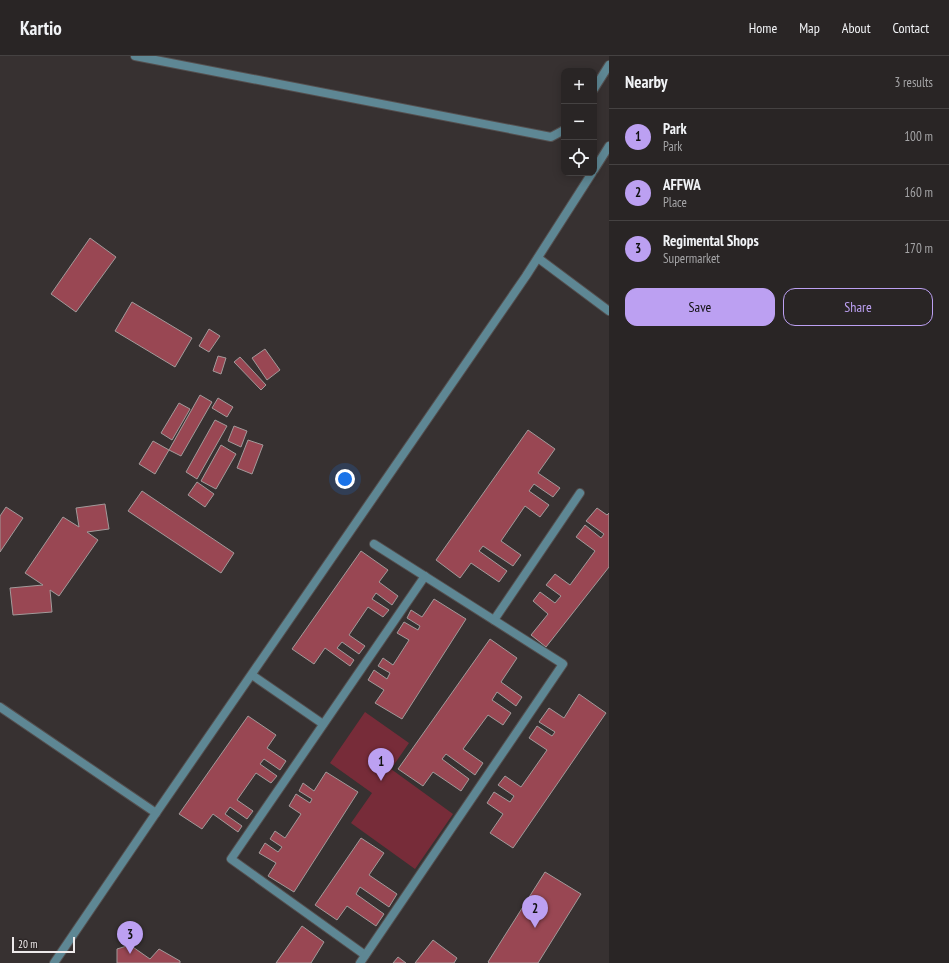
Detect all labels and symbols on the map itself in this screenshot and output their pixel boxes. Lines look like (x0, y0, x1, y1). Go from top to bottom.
your location (335, 469, 355, 489)
pin: 1 (368, 748, 394, 781)
pin: 2 (522, 895, 548, 928)
pin: 3 (117, 921, 143, 954)
scale bar (12, 935, 75, 954)

